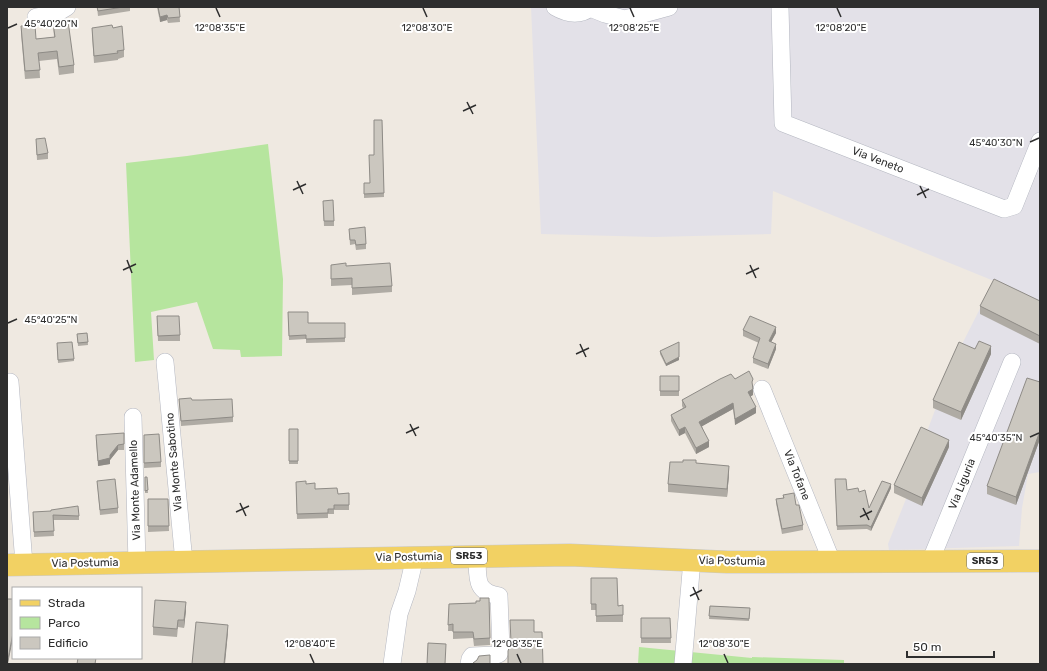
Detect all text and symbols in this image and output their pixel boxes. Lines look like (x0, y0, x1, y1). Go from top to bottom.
text: 45°40'20"N (24, 18, 78, 30)
text: 12°08'35"E (195, 22, 245, 34)
text: 12°08'30"E (401, 22, 453, 34)
text: 12°08'25"E (609, 22, 659, 34)
text: 12°08'20"E (816, 22, 866, 34)
text: 45°40'30"N (969, 137, 1023, 149)
street label: Via Veneto (850, 144, 906, 176)
text: 45°40'25"N (25, 314, 77, 326)
street label: Via Monte Sabotino (163, 412, 185, 512)
text: 45°40'35"N (970, 432, 1023, 444)
street label: Via Monte Adamello (127, 439, 143, 541)
street label: Via Tofane (781, 448, 813, 502)
street label: Via Liguria (946, 457, 978, 511)
road number: SR53 (451, 548, 487, 564)
street label: Via Postumia (375, 550, 443, 564)
road number: SR53 (967, 553, 1003, 569)
street label: Via Postumia (698, 554, 766, 568)
street label: Via Postumia (51, 556, 119, 570)
legend (12, 587, 142, 659)
text: Strada (48, 596, 85, 610)
text: Parco (48, 616, 80, 630)
scale bar (907, 633, 994, 659)
text: Edificio (48, 636, 88, 650)
text: 12°08'40"E (285, 638, 335, 650)
text: 12°08'35"E (492, 638, 542, 650)
text: 12°08'30"E (698, 638, 750, 650)
text: 50 m (913, 640, 941, 654)

